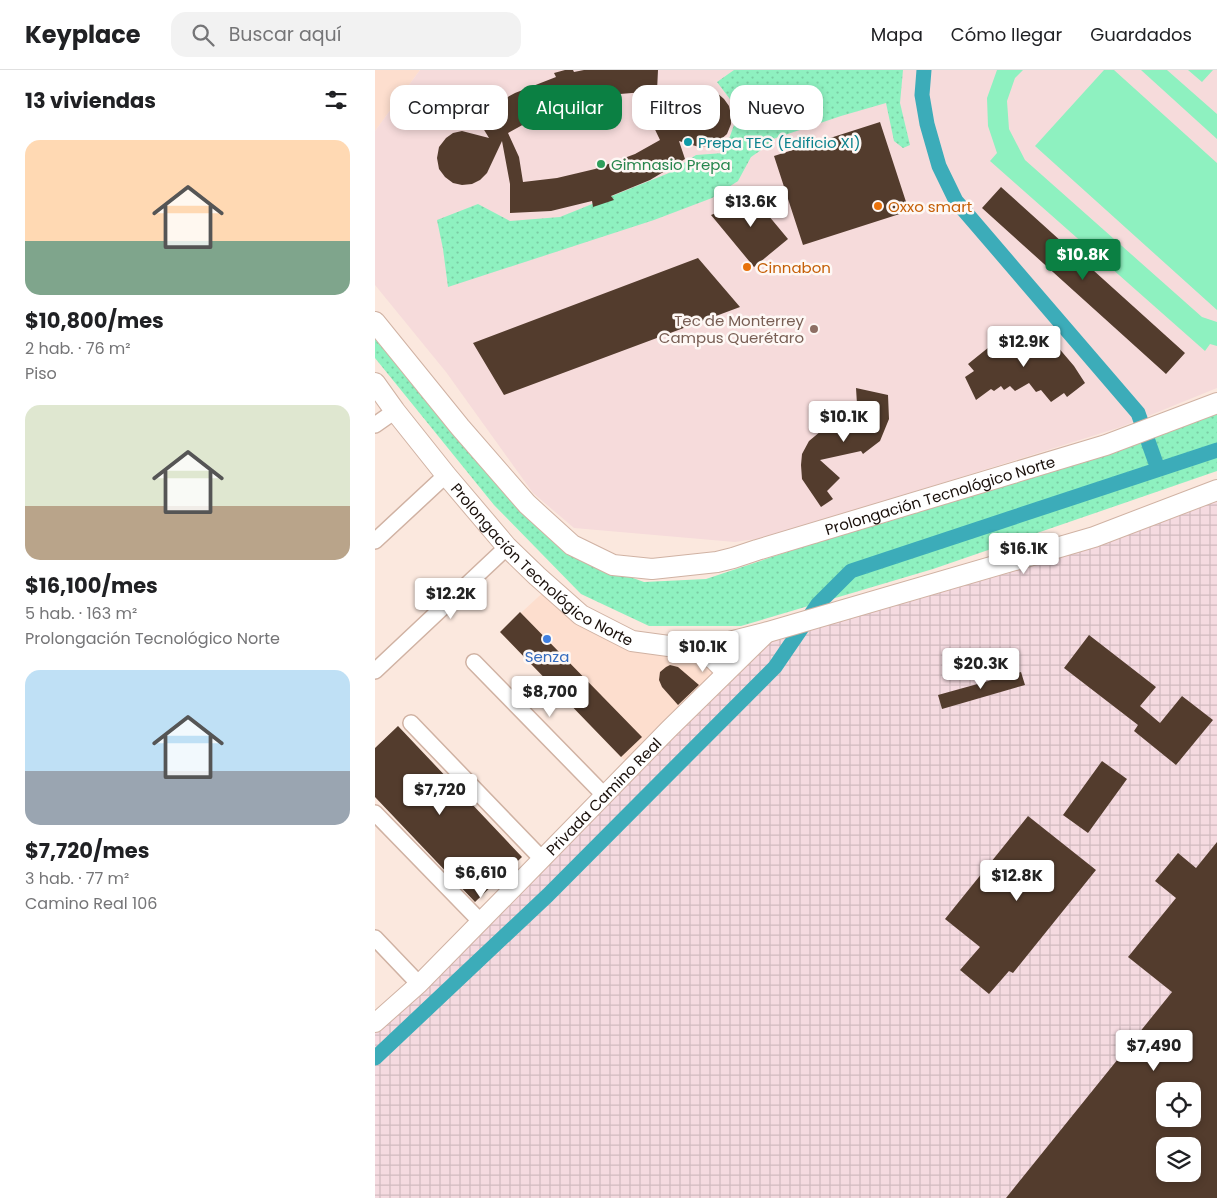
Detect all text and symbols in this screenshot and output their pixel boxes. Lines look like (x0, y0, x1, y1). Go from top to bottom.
search box (171, 12, 521, 57)
text: Keyplace (25, 18, 141, 51)
icon: search (189, 21, 217, 49)
text: Buscar aquí (229, 21, 341, 48)
text: Mapa (871, 22, 923, 47)
text: Cómo llegar (951, 22, 1062, 47)
text: Guardados (1090, 22, 1192, 47)
chip: Comprar (390, 85, 508, 130)
chip: Alquilar (518, 85, 622, 130)
chip: Filtros (632, 85, 720, 130)
chip: Nuevo (730, 85, 823, 130)
text: 13 viviendas (25, 86, 156, 115)
icon: filters (322, 86, 350, 114)
place label: Prepa TEC (Edificio XI) (698, 132, 860, 153)
marker: Prepa TEC (Edificio XI) (682, 136, 694, 148)
place label: Gimnasio Prepa (611, 154, 731, 175)
marker: Gimnasio Prepa (595, 158, 607, 170)
icon: home (143, 172, 233, 262)
pin: $13.6K (710, 186, 792, 228)
text: $13.6K (725, 190, 777, 213)
place label: Oxxo smart (888, 196, 972, 217)
marker: Oxxo smart (872, 200, 884, 212)
pin: $10.8K (1042, 238, 1124, 281)
text: $10.8K (1056, 243, 1110, 266)
place label: Cinnabon (757, 257, 831, 278)
marker: Cinnabon (741, 261, 753, 273)
text: $10,800/mes (25, 306, 164, 335)
place label: Tec de Monterrey Campus Querétaro (659, 310, 805, 348)
marker: Tec de Monterrey Campus Querétaro (808, 323, 820, 335)
pin: $12.9K (983, 326, 1065, 368)
text: $12.9K (998, 330, 1050, 353)
text: 2 hab. · 76 m² (25, 337, 131, 360)
text: Piso (25, 362, 57, 385)
pin: $10.1K (803, 400, 885, 443)
text: $10.1K (820, 405, 868, 428)
icon: home (143, 437, 233, 527)
street label: Prolongación Tecnológico Norte (822, 450, 1058, 540)
street label: Prolongación Tecnológico Norte (446, 478, 637, 650)
pin: $16.1K (983, 532, 1065, 575)
text: $16.1K (1000, 537, 1048, 560)
text: $16,100/mes (25, 571, 158, 600)
pin: $12.2K (410, 578, 492, 620)
text: $12.2K (426, 582, 476, 605)
text: 5 hab. · 163 m² (25, 602, 137, 625)
text: Prolongación Tecnológico Norte (25, 627, 280, 650)
pin: $10.1K (662, 630, 744, 673)
marker: Senza (541, 633, 553, 645)
text: $10.1K (679, 635, 727, 658)
place label: Senza (525, 646, 569, 667)
pin: $20.3K (940, 648, 1022, 690)
text: $20.3K (953, 652, 1009, 675)
pin: $8,700 (509, 676, 591, 718)
text: $8,700 (523, 680, 577, 703)
icon: home (143, 702, 233, 792)
street label: Privada Camino Real (541, 733, 666, 860)
pin: $7,720 (399, 774, 481, 816)
text: $7,720 (414, 778, 466, 801)
text: $7,720/mes (25, 836, 149, 865)
pin: $6,610 (440, 856, 522, 899)
pin: $12.8K (976, 860, 1058, 902)
text: $6,610 (455, 861, 507, 884)
text: $12.8K (991, 864, 1043, 887)
text: 3 hab. · 77 m² (25, 867, 129, 890)
text: Camino Real 106 (25, 892, 157, 915)
pin: $7,490 (1113, 1030, 1195, 1072)
text: $7,490 (1127, 1034, 1181, 1057)
map controls (1156, 1082, 1201, 1182)
button: locate (1156, 1082, 1201, 1127)
button: layers (1156, 1137, 1201, 1182)

